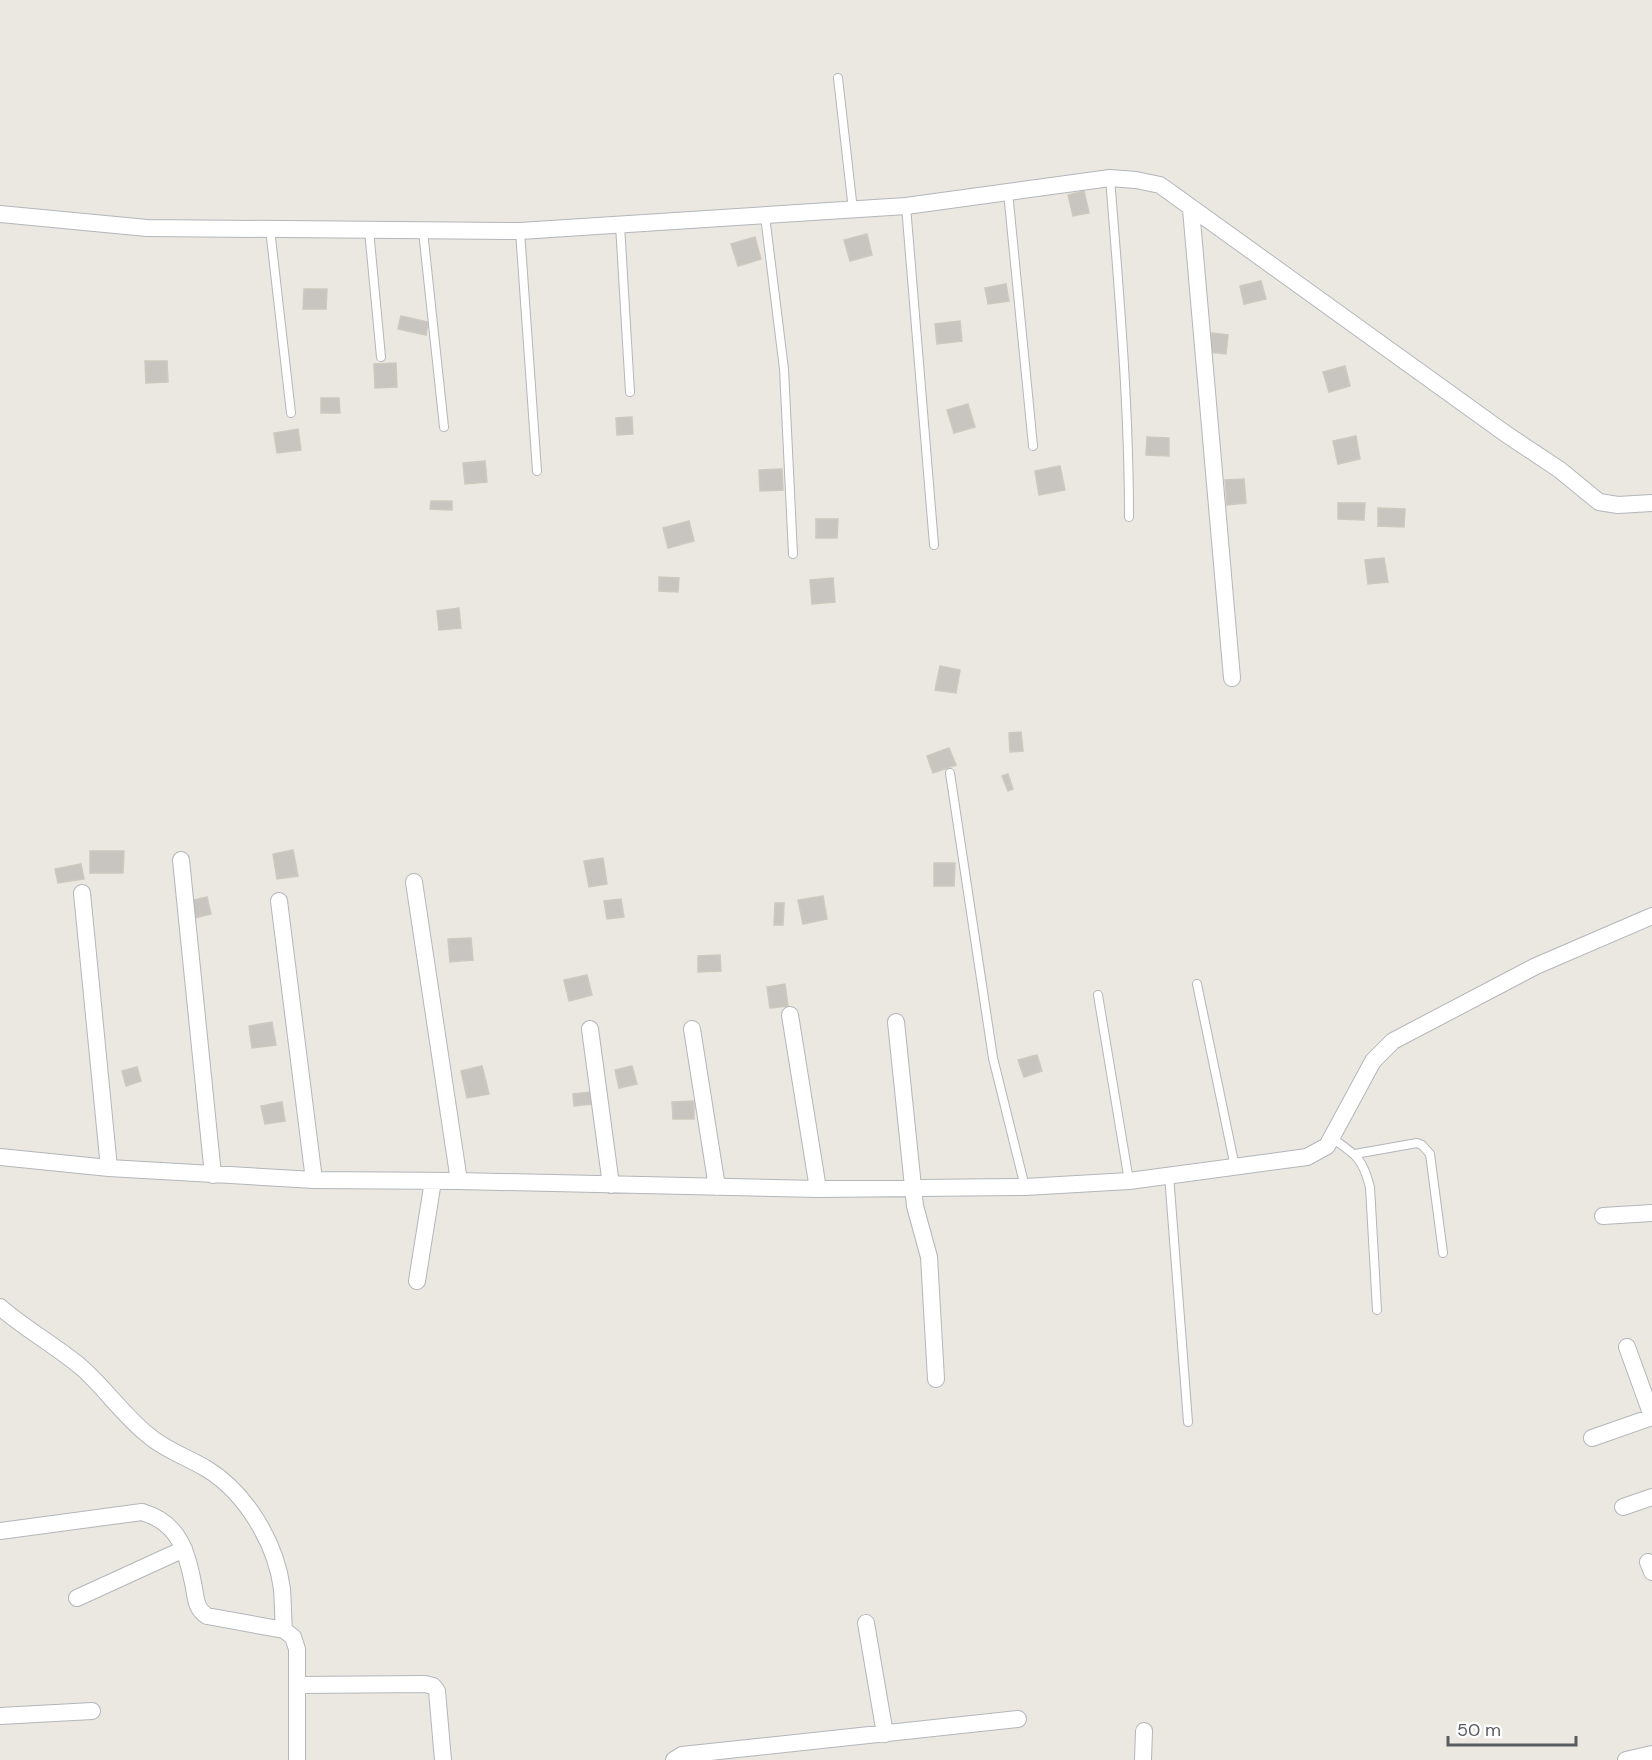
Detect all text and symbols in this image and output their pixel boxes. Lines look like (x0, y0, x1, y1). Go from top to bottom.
scale bar (1448, 1709, 1576, 1747)
text: 50 m (1457, 1718, 1501, 1742)

